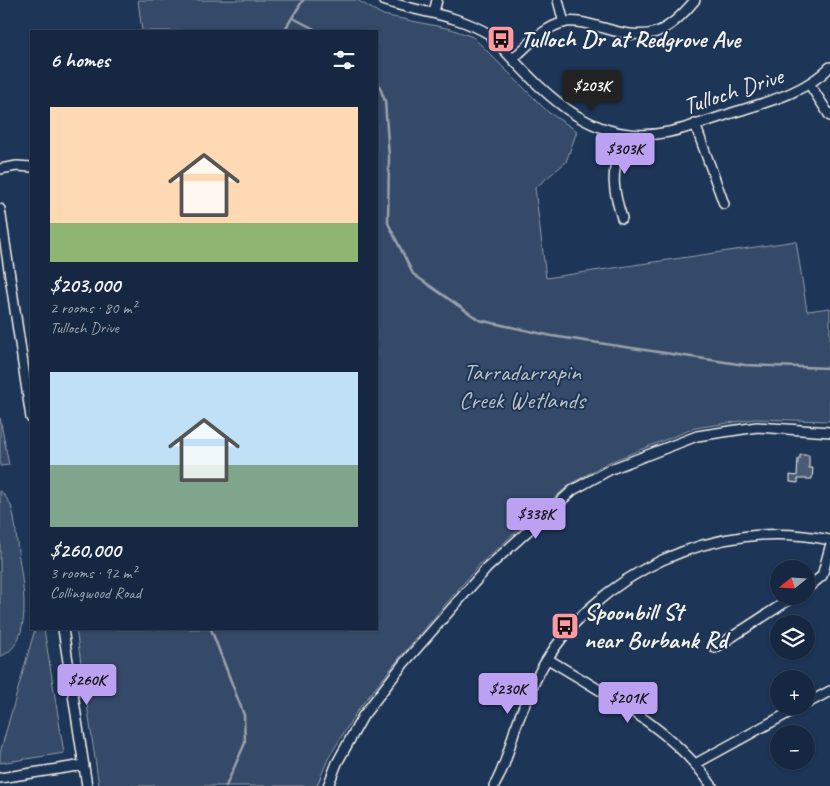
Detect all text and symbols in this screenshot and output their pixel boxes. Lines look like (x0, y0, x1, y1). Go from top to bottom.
bus stop icon: Tulloch Dr at Redgrove Ave (486, 24, 516, 54)
place label: Tulloch Dr at Redgrove Ave (520, 24, 742, 54)
icon: filters (330, 46, 358, 74)
text: 6 homes (50, 47, 110, 73)
street label: Tulloch Drive (679, 60, 789, 121)
pin: $203K (557, 70, 627, 112)
text: $203K (574, 76, 610, 96)
pin: $303K (590, 132, 660, 175)
text: $303K (607, 139, 643, 159)
icon: home (159, 140, 249, 230)
text: $203,000 (50, 272, 120, 298)
text: 2 rooms · 80 m² (50, 298, 136, 318)
text: Tulloch Drive (50, 318, 119, 338)
park label: Tarradarrapin Creek Wetlands (459, 357, 588, 415)
icon: home (159, 405, 249, 495)
pin: $338K (501, 498, 571, 540)
text: $338K (518, 504, 554, 524)
text: $260,000 (50, 537, 121, 563)
north arrow (770, 560, 815, 605)
map controls (770, 560, 815, 770)
text: 3 rooms · 92 m² (50, 563, 136, 583)
text: Collingwood Road (50, 583, 141, 603)
place label: Spoonbill St near Burbank Rd (584, 597, 731, 655)
bus stop icon: Spoonbill St near Burbank Rd (550, 611, 580, 641)
button: layers (770, 615, 815, 660)
pin: $260K (52, 664, 122, 706)
text: $260K (68, 670, 106, 690)
button: + (770, 670, 815, 715)
pin: $230K (473, 672, 543, 715)
text: $230K (490, 679, 526, 699)
pin: $201K (593, 682, 663, 724)
text: $201K (610, 688, 646, 708)
button: − (770, 725, 815, 770)

